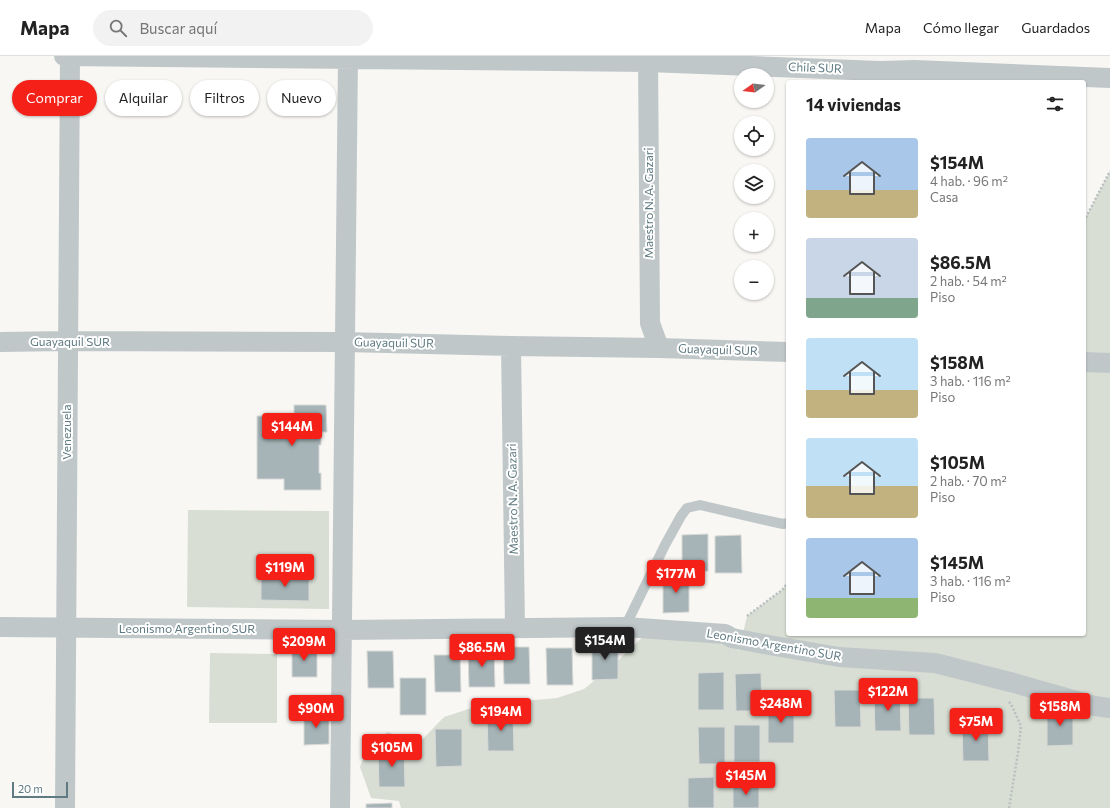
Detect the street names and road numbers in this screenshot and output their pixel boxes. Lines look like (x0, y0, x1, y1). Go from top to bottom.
street label: Chile SUR (788, 59, 842, 75)
street label: Maestro N. A. Gazari (641, 147, 655, 259)
street label: Guayaquil SUR (30, 334, 110, 348)
street label: Guayaquil SUR (354, 334, 434, 350)
street label: Guayaquil SUR (678, 341, 758, 357)
street label: Venezuela (59, 404, 73, 460)
street label: Maestro N. A. Gazari (504, 443, 520, 555)
street label: Leonismo Argentino SUR (119, 621, 255, 635)
street label: Leonismo Argentino SUR (706, 625, 843, 663)

